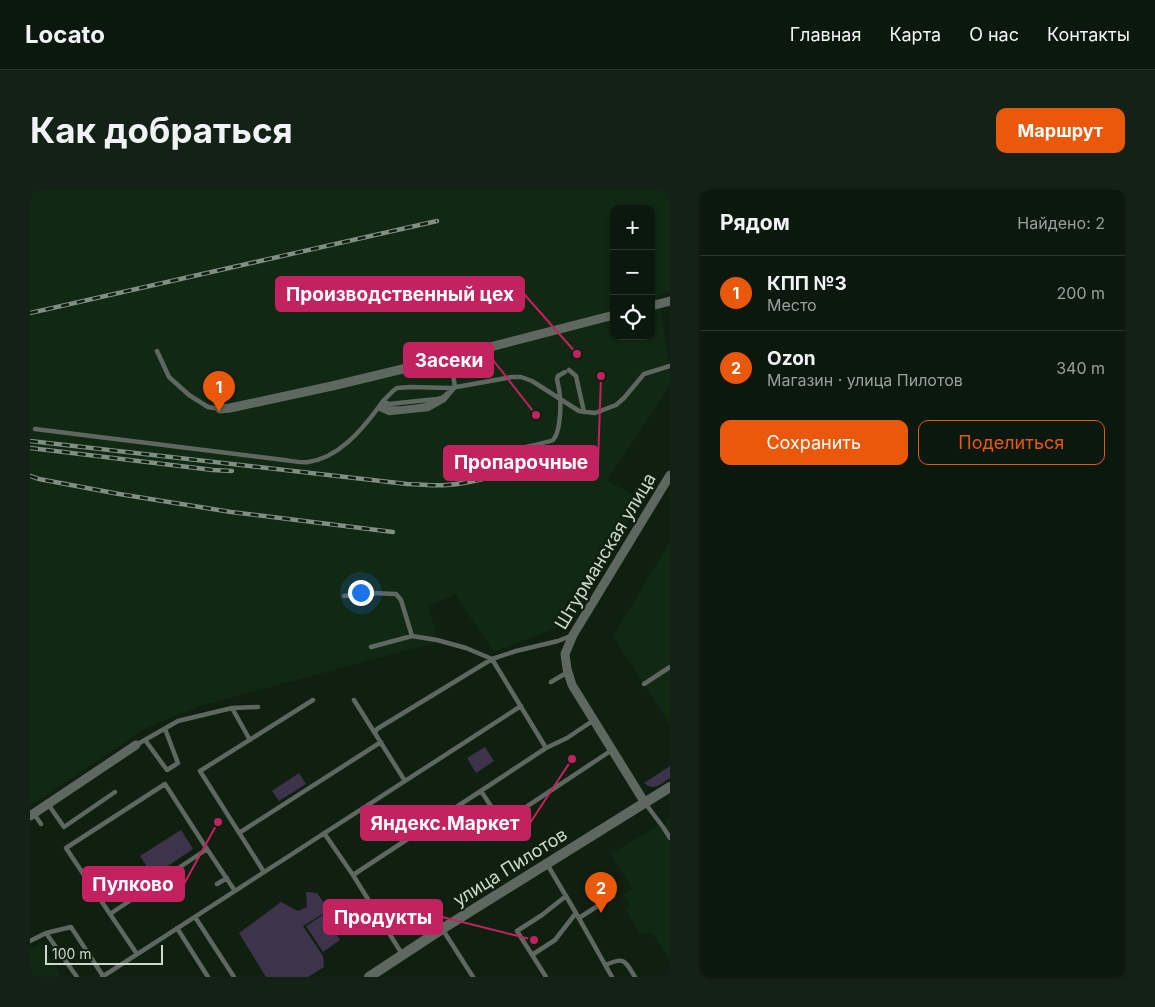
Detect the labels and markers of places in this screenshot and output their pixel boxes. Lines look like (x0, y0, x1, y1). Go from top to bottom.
callout: Производственный цех (276, 277, 524, 311)
callout: Засеки (404, 343, 493, 377)
pin: 1 (203, 371, 235, 412)
callout: Пропарочные (444, 446, 598, 480)
callout: Яндекс.Маркет (361, 806, 530, 840)
callout: Пулково (83, 867, 184, 901)
pin: 2 (585, 872, 617, 913)
callout: Продукты (324, 900, 442, 934)

